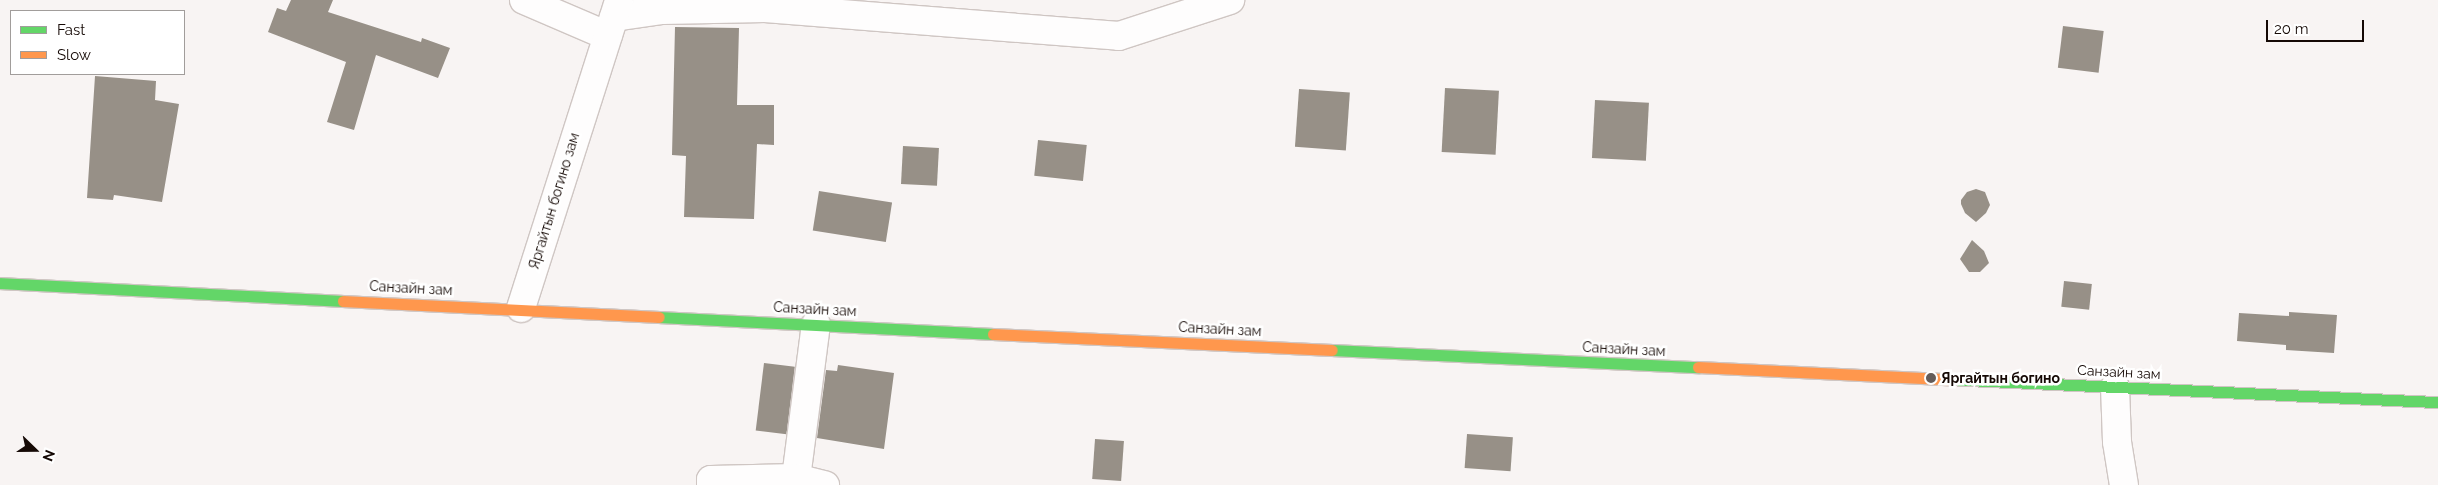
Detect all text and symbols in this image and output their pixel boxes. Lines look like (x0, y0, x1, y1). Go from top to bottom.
legend (10, 10, 185, 75)
scale bar (2268, 10, 2366, 42)
text: 20 m (2274, 20, 2309, 38)
text: Fast (57, 21, 85, 39)
text: Slow (57, 46, 91, 64)
street label: Яргайтын богино зам (525, 131, 583, 271)
street label: Санзайн зам (369, 277, 453, 299)
street label: Санзайн зам (773, 298, 857, 320)
street label: Санзайн зам (1178, 318, 1262, 340)
street label: Санзайн зам (1582, 338, 1666, 360)
street label: Санзайн зам (2077, 361, 2161, 383)
place label: Яргайтын богино (1941, 370, 2060, 386)
marker: Яргайтын богино (1925, 372, 1937, 384)
north arrow (10, 425, 60, 475)
text: N (39, 448, 58, 464)

